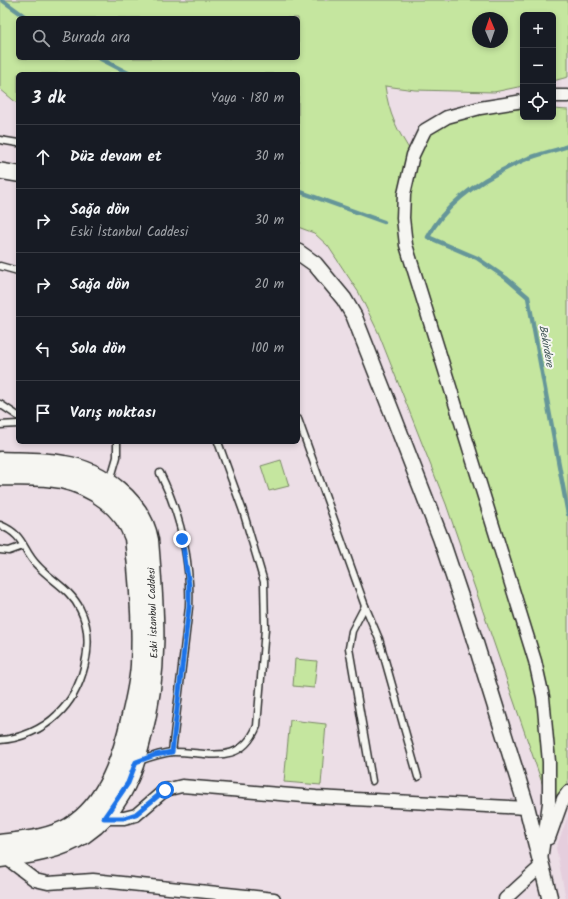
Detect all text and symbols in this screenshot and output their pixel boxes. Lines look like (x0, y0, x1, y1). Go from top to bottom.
north arrow (472, 12, 508, 48)
map controls (520, 12, 556, 120)
button: + (520, 12, 556, 48)
search box (16, 16, 300, 60)
text: Burada ara (62, 26, 130, 50)
icon: search (30, 27, 52, 49)
button: − (520, 48, 556, 84)
button: locate (520, 84, 556, 120)
text: 3 dk (32, 85, 65, 112)
text: Yaya · 180 m (211, 88, 284, 109)
text: Düz devam et (70, 145, 162, 169)
icon: ahead (32, 146, 54, 168)
text: 30 m (255, 146, 284, 167)
text: Sağa dön (70, 198, 130, 222)
icon: right (32, 210, 54, 232)
text: 30 m (255, 210, 284, 231)
text: Eski İstanbul Caddesi (70, 222, 188, 243)
text: Sağa dön (70, 273, 130, 297)
icon: right (32, 274, 54, 296)
text: 20 m (254, 274, 284, 295)
water label: Bekirdere (533, 324, 559, 369)
text: Sola dön (70, 337, 126, 361)
icon: left (32, 338, 54, 360)
text: 100 m (251, 338, 284, 359)
text: Varış noktası (70, 401, 156, 425)
icon: arrive (32, 402, 54, 424)
route end (173, 530, 191, 548)
street label: Eski İstanbul Caddesi (143, 567, 163, 659)
route start (156, 781, 174, 799)

